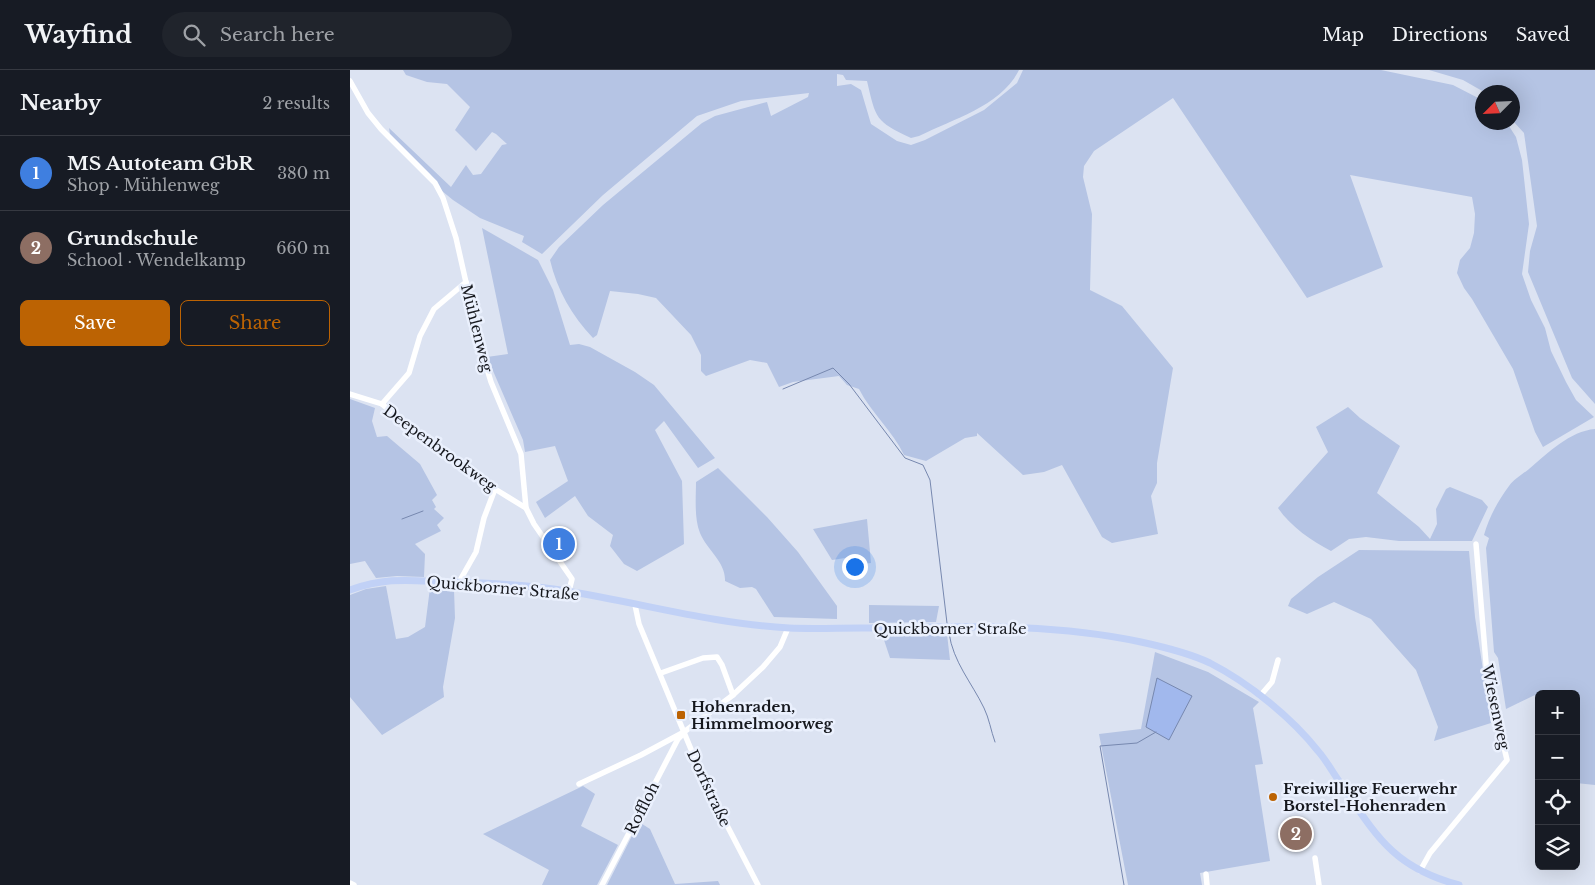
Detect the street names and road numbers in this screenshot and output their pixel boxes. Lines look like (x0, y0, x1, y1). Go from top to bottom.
street label: Mühlenweg (457, 282, 497, 375)
street label: Deepenbrookweg (380, 401, 501, 496)
street label: Quickborner Straße (426, 572, 580, 604)
street label: Quickborner Straße (873, 619, 1027, 638)
street label: Wiesenweg (1477, 662, 1515, 752)
street label: Dorfstraße (683, 746, 735, 830)
street label: Roffloh (621, 778, 663, 838)

